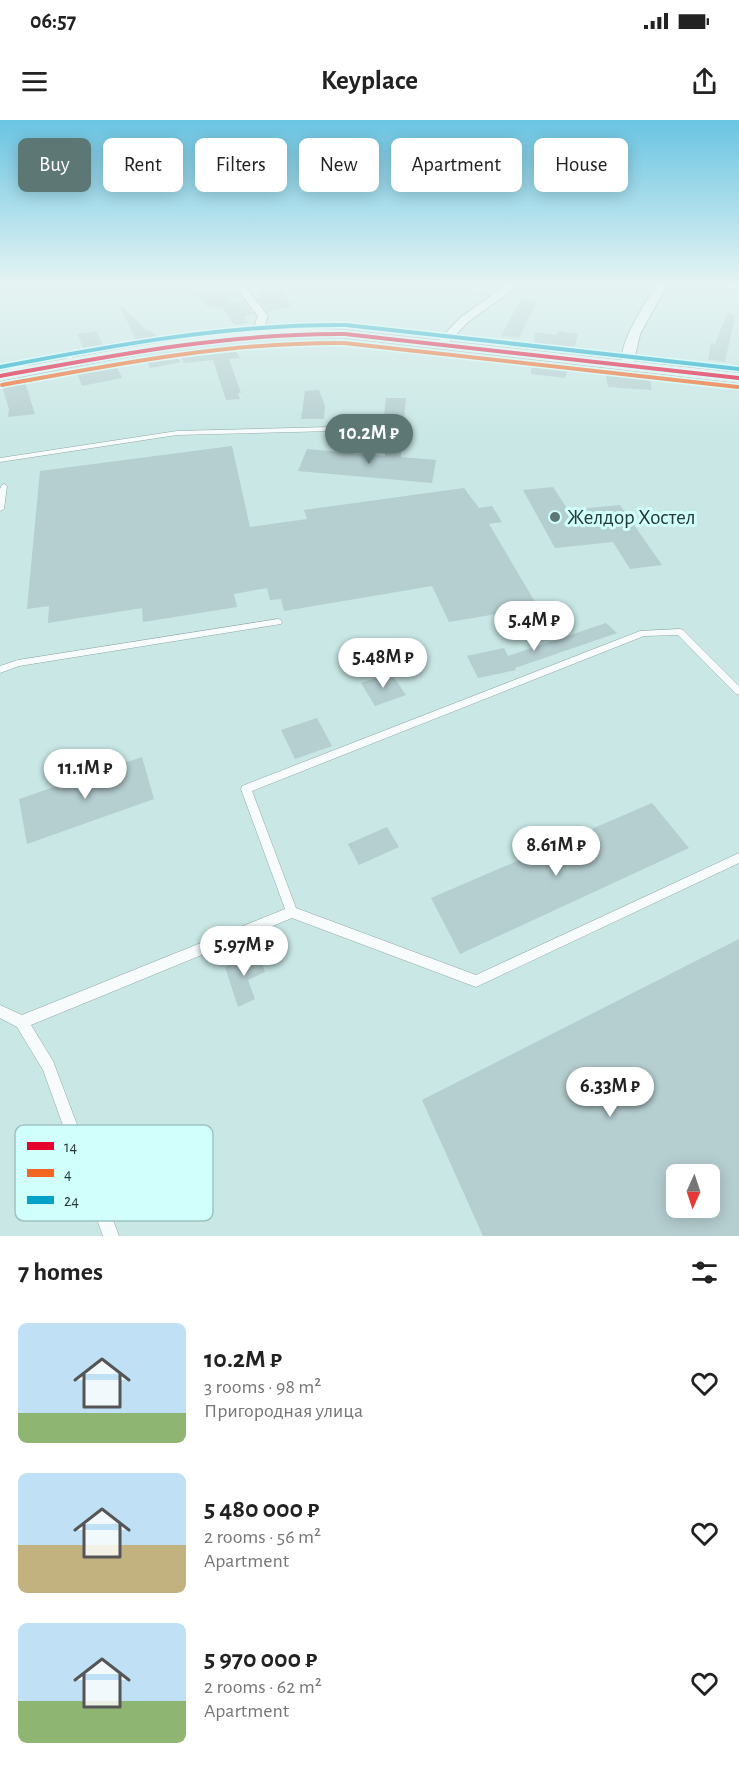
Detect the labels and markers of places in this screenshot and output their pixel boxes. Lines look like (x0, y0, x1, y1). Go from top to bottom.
pin: 10.2M ₽ (314, 414, 424, 465)
place label: Желдор Хостел (567, 507, 696, 528)
marker: Желдор Хостел (548, 510, 562, 524)
pin: 5.4M ₽ (485, 601, 583, 652)
pin: 5.48M ₽ (328, 638, 438, 689)
pin: 11.1M ₽ (30, 749, 140, 800)
pin: 8.61M ₽ (501, 826, 611, 877)
pin: 5.97M ₽ (189, 926, 299, 977)
pin: 6.33M ₽ (555, 1067, 665, 1118)

